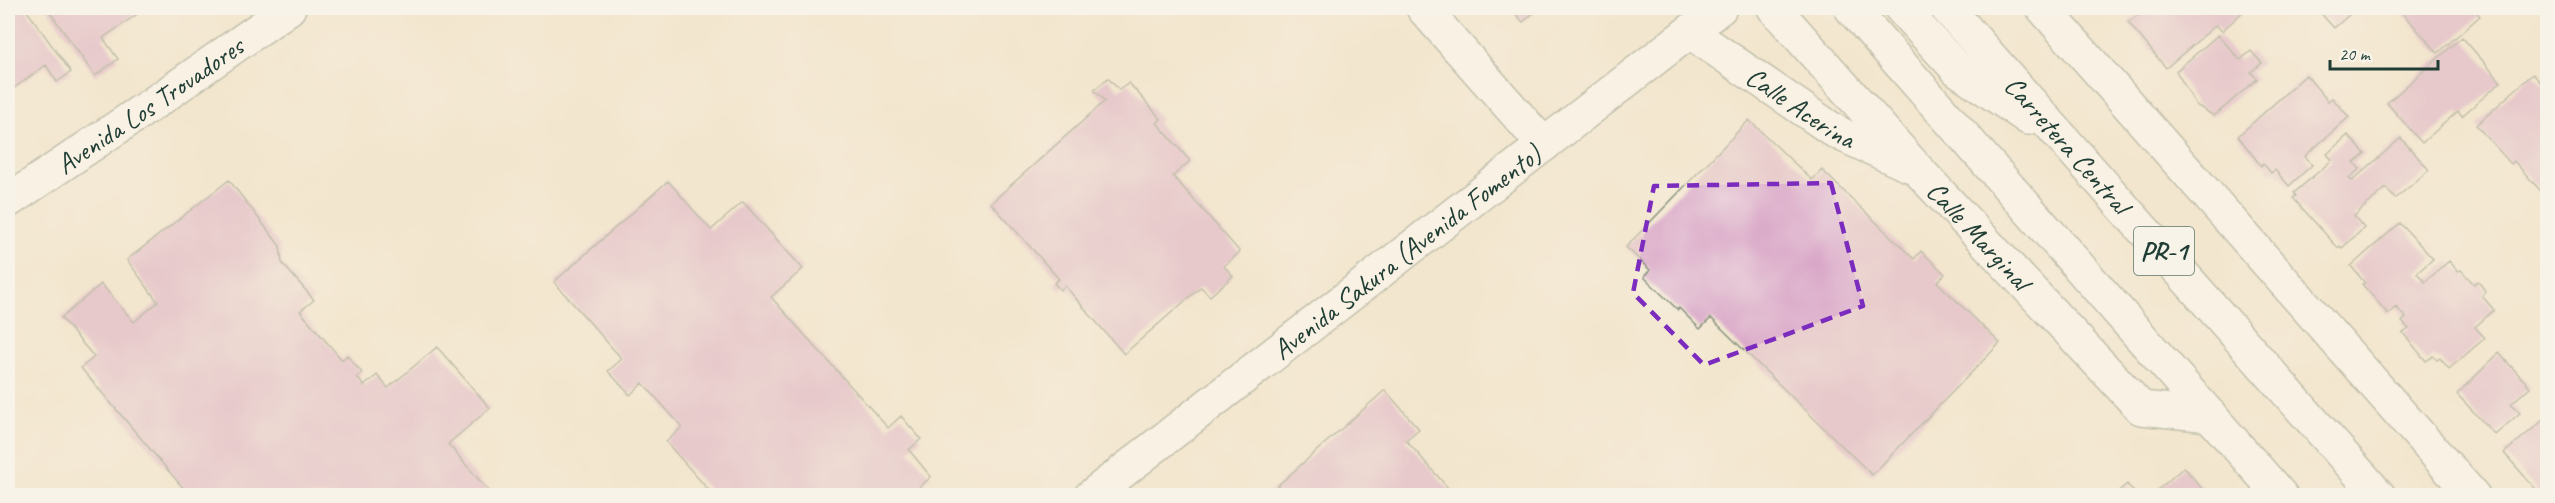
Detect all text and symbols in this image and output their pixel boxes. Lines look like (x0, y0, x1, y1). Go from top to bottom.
street label: Avenida Los Trovadores (49, 27, 252, 181)
scale bar (2330, 33, 2438, 71)
text: 20 m (2339, 43, 2372, 65)
street label: Calle Acerina (1740, 58, 1862, 157)
street label: Carretera Central (1997, 68, 2141, 224)
street label: Avenida Sakura (Avenida Fomento) (1265, 135, 1549, 367)
street label: Calle Marginal (1920, 173, 2042, 301)
road number: PR-1 (2134, 227, 2194, 275)

